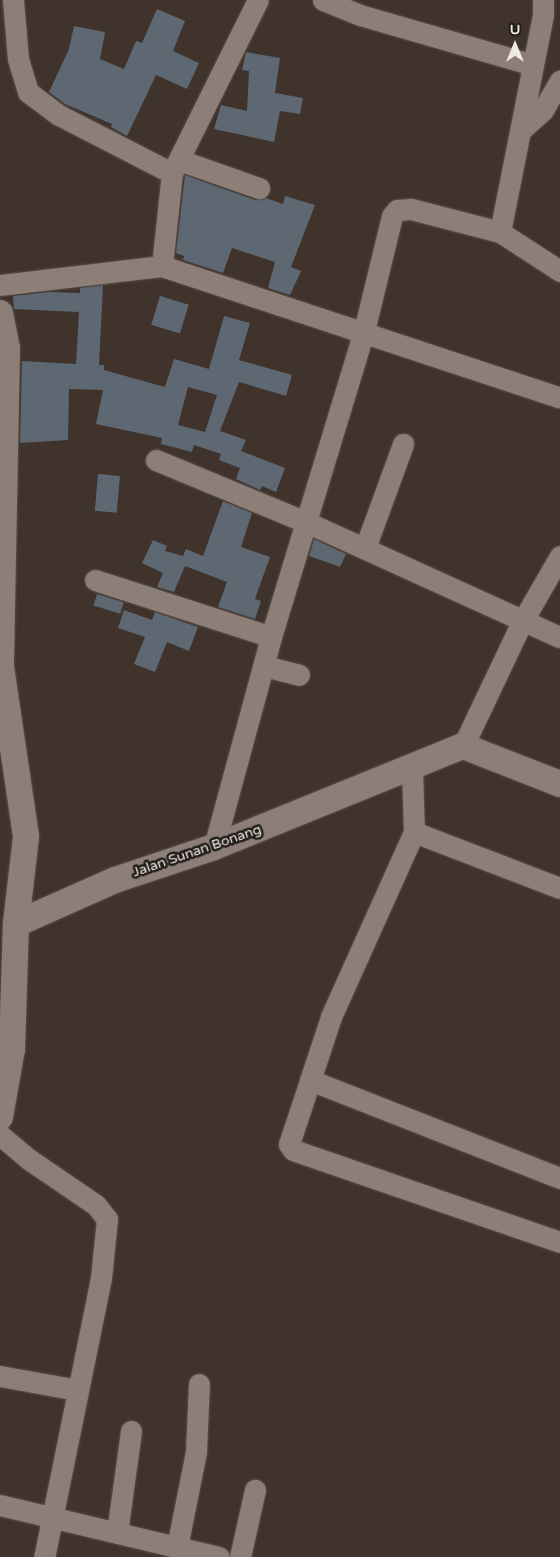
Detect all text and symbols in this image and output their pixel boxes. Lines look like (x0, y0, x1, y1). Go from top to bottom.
north arrow (490, 20, 540, 70)
text: U (510, 21, 520, 38)
street label: Jalan Sunan Bonang (130, 821, 264, 881)

